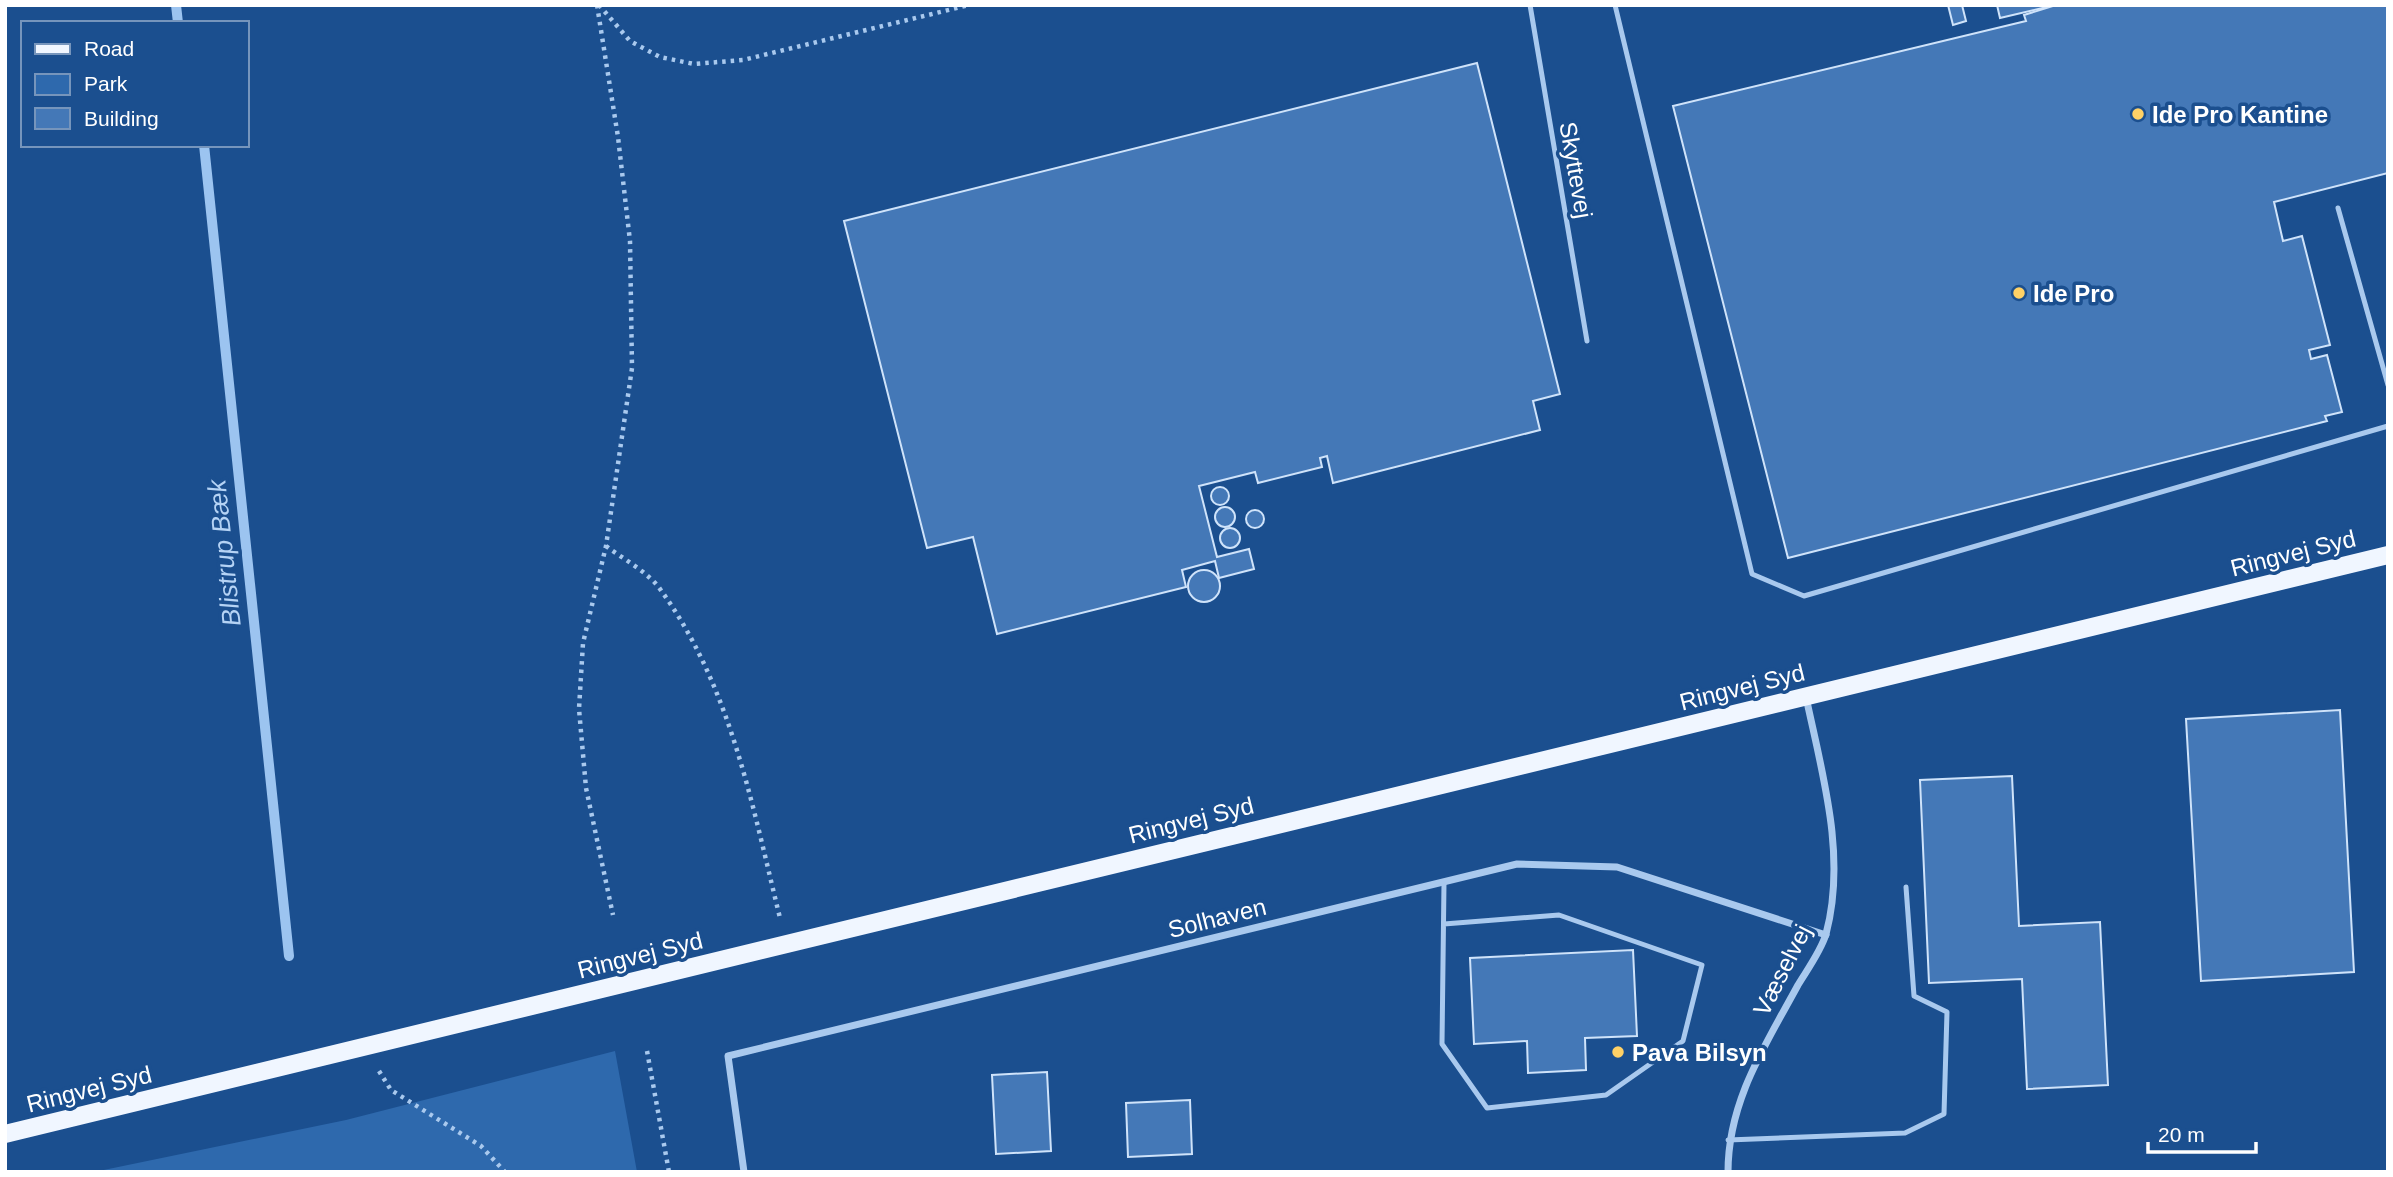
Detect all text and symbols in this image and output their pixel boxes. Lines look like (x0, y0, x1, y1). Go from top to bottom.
legend (21, 21, 248, 147)
text: Road (84, 37, 134, 60)
text: Park (84, 72, 128, 95)
place label: Ide Pro Kantine (2152, 101, 2328, 128)
marker: Ide Pro Kantine (2130, 106, 2146, 122)
text: Building (84, 107, 159, 130)
street label: Skyttevej (1554, 120, 1598, 220)
place label: Ide Pro (2033, 280, 2114, 307)
marker: Ide Pro (2011, 285, 2027, 301)
water label: Blistrup Bæk (201, 476, 247, 628)
street label: Ringvej Syd (2228, 524, 2358, 582)
street label: Ringvej Syd (1677, 658, 1807, 716)
street label: Ringvej Syd (1126, 791, 1256, 849)
street label: Solhaven (1165, 893, 1269, 943)
street label: Væselvej (1748, 920, 1816, 1020)
street label: Ringvej Syd (575, 926, 705, 984)
place label: Pava Bilsyn (1632, 1039, 1767, 1066)
marker: Pava Bilsyn (1610, 1044, 1626, 1060)
street label: Ringvej Syd (24, 1060, 154, 1118)
scale bar (2148, 1110, 2256, 1154)
text: 20 m (2158, 1123, 2205, 1146)

